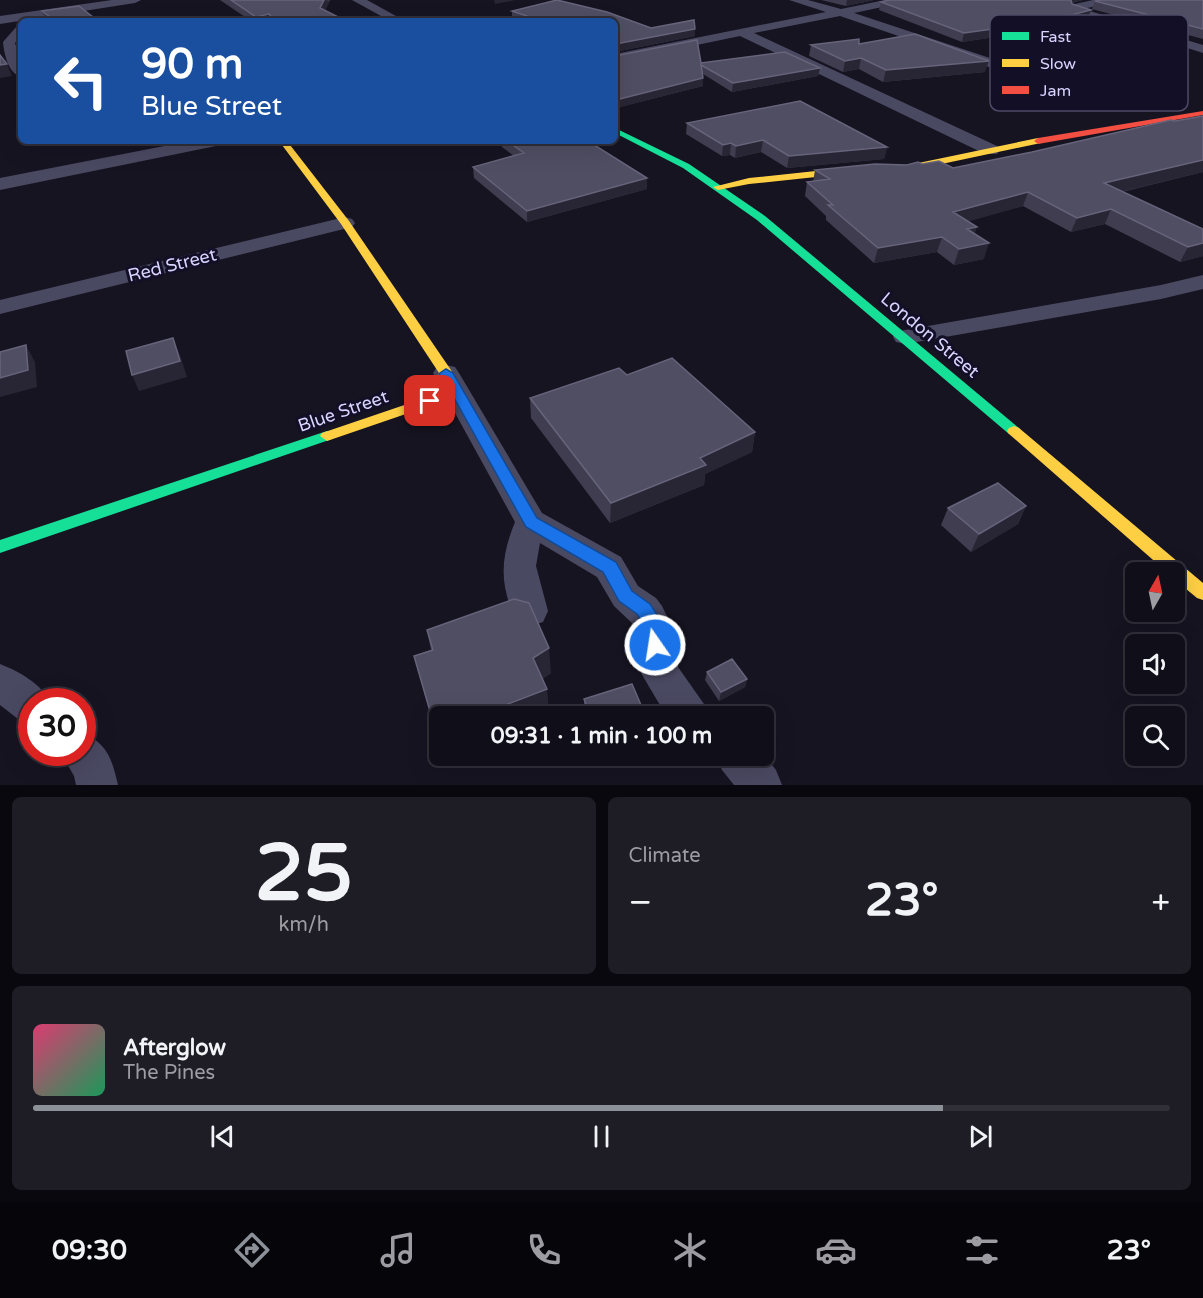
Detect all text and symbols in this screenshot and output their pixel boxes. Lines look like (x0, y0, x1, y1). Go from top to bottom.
legend (990, 15, 1188, 111)
text: Fast (1040, 27, 1071, 47)
text: 90 m (141, 39, 243, 90)
icon: left (42, 42, 120, 120)
text: Slow (1040, 54, 1076, 74)
text: Jam (1040, 81, 1071, 101)
text: Blue Street (141, 90, 282, 123)
street label: Red Street (125, 243, 219, 287)
street label: London Street (876, 287, 984, 383)
pin (404, 375, 455, 426)
icon: arrive (413, 384, 446, 417)
street label: Blue Street (295, 385, 391, 437)
north arrow (1125, 562, 1185, 622)
map controls (1125, 562, 1185, 766)
position arrow (623, 613, 687, 677)
button: sound (1125, 634, 1185, 694)
speed limit sign: 30 (18, 688, 96, 766)
button: search (1125, 706, 1185, 766)
text: 09:31 · 1 min · 100 m (491, 723, 712, 749)
text: 25 (255, 827, 353, 921)
text: Climate (629, 844, 701, 868)
text: 23° (865, 874, 938, 928)
text: − (629, 883, 652, 922)
text: + (1151, 883, 1170, 922)
text: km/h (279, 913, 329, 937)
text: Afterglow (123, 1035, 226, 1061)
text: The Pines (123, 1061, 215, 1085)
icon: previous (206, 1120, 239, 1153)
icon: pause (585, 1120, 618, 1153)
icon: next (964, 1120, 997, 1153)
icon: directions (231, 1229, 273, 1271)
icon: music (377, 1229, 419, 1271)
icon: phone (523, 1229, 565, 1271)
icon: climate (669, 1229, 711, 1271)
icon: car (815, 1229, 857, 1271)
icon: filters (961, 1229, 1003, 1271)
text: 09:30 (52, 1234, 127, 1267)
text: 23° (1107, 1234, 1151, 1267)

